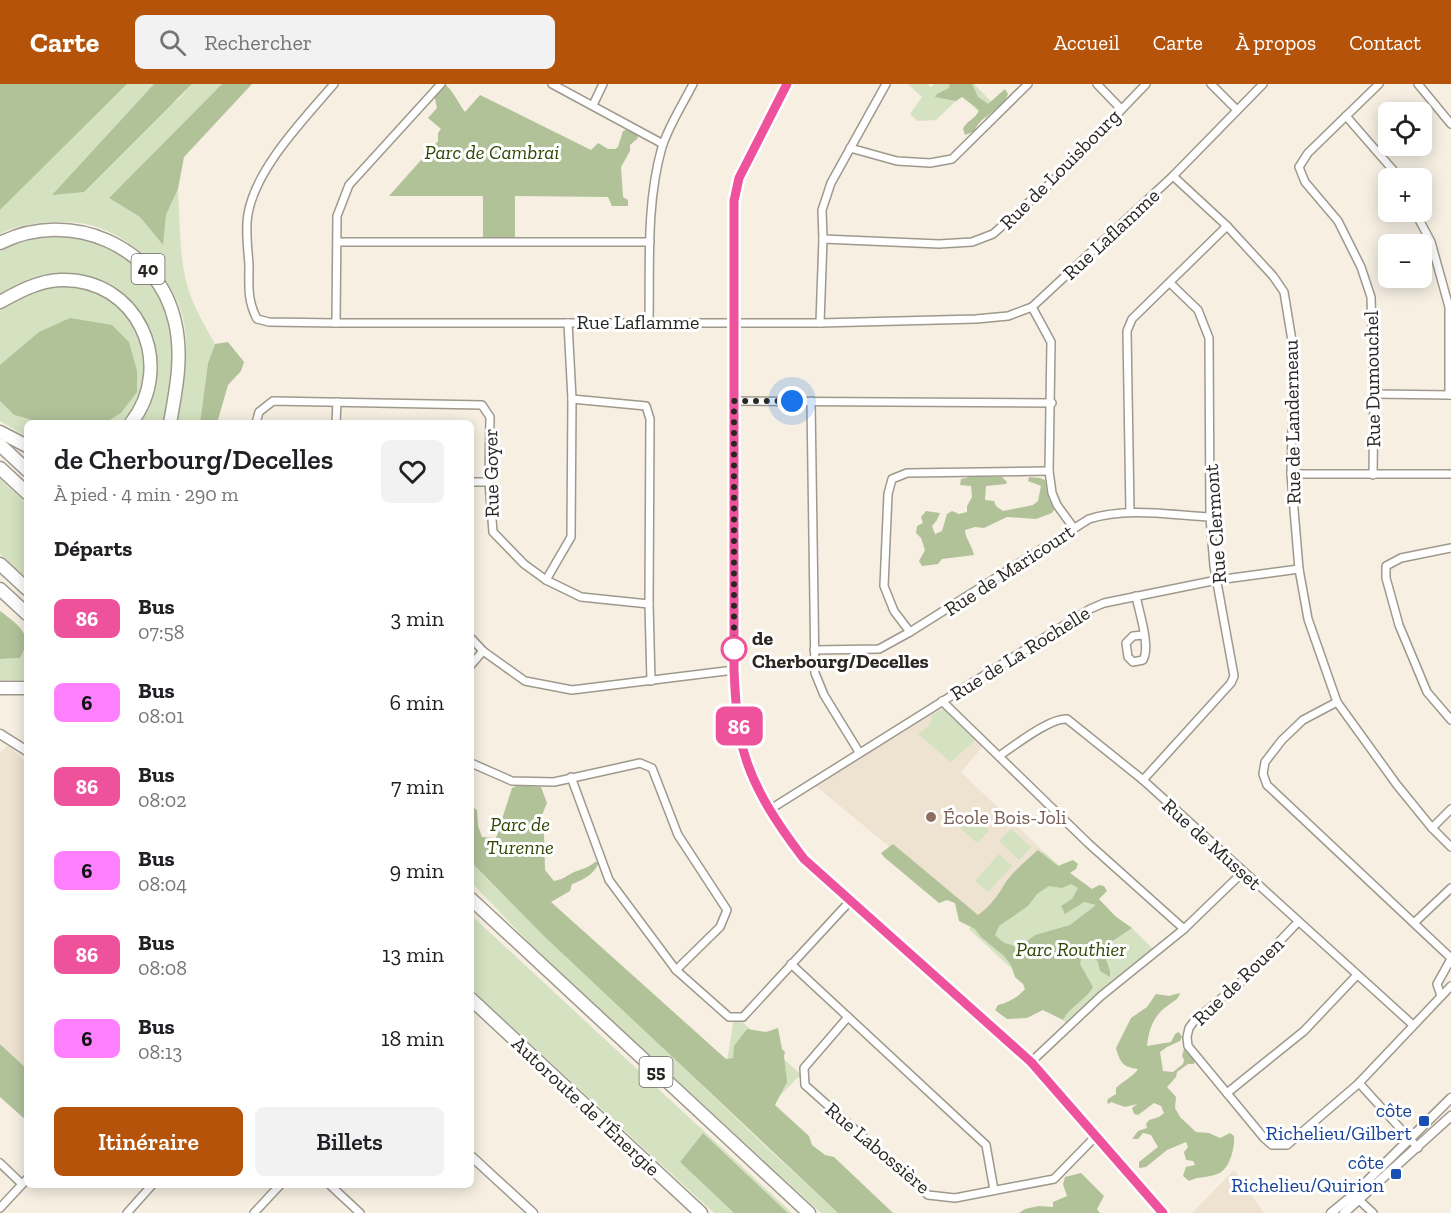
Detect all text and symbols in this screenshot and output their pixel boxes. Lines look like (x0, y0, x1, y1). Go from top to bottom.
search box (135, 15, 555, 69)
text: Carte (30, 26, 99, 59)
icon: search (156, 26, 189, 59)
text: Rechercher (204, 29, 312, 56)
text: Accueil (1054, 30, 1120, 55)
text: Carte (1153, 30, 1203, 55)
text: À propos (1236, 30, 1316, 55)
text: Contact (1349, 30, 1421, 55)
map controls (1378, 102, 1432, 288)
button: locate (1378, 102, 1432, 156)
street label: Rue de Louisbourg (995, 104, 1125, 234)
park label: Parc de Cambrai (425, 140, 559, 164)
button: + (1378, 168, 1432, 222)
street label: Rue Laflamme (1058, 183, 1164, 285)
button: − (1378, 234, 1432, 288)
road number: 40 (132, 254, 164, 284)
street label: Rue Laflamme (576, 310, 700, 334)
street label: Rue Dumouchel (1359, 310, 1385, 448)
street label: Rue de Landerneau (1279, 339, 1305, 505)
your location (777, 386, 807, 416)
street label: Rue Goyer (478, 428, 504, 518)
button: heart (381, 440, 444, 503)
text: de Cherbourg/Decelles (54, 443, 333, 476)
street label: Rue Clermont (1199, 463, 1231, 585)
text: À pied · 4 min · 290 m (54, 482, 239, 506)
street label: Rue de Maricourt (940, 519, 1079, 621)
text: Départs (54, 535, 132, 562)
text: Bus (138, 593, 175, 620)
street label: Rue de La Rochelle (946, 600, 1094, 706)
text: 3 min (390, 605, 444, 632)
text: 86 (76, 606, 98, 631)
text: 07:58 (138, 620, 184, 644)
place label: de Cherbourg/Decelles (752, 626, 929, 673)
marker: de Cherbourg/Decelles (721, 636, 747, 662)
text: Bus (138, 677, 175, 704)
text: 6 min (390, 689, 444, 716)
text: 6 (81, 690, 93, 715)
text: 08:01 (138, 704, 184, 728)
line badge: 86 (712, 706, 766, 746)
text: 86 (728, 714, 750, 739)
text: Bus (138, 761, 175, 788)
text: 7 min (391, 773, 444, 800)
text: 86 (76, 774, 98, 799)
text: 08:02 (138, 788, 187, 812)
street label: Rue de Musset (1157, 793, 1267, 895)
place label: École Bois-Joli (943, 805, 1067, 829)
marker: École Bois-Joli (924, 810, 938, 824)
park label: Parc de Turenne (486, 812, 554, 859)
text: Bus (138, 845, 175, 872)
text: 9 min (390, 857, 444, 884)
text: 6 (81, 858, 93, 883)
text: 08:04 (138, 872, 187, 896)
text: Bus (138, 929, 175, 956)
street label: Rue de Rouen (1188, 931, 1289, 1030)
park label: Parc Routhier (1016, 937, 1126, 961)
text: 13 min (382, 941, 444, 968)
text: 86 (76, 942, 98, 967)
text: 08:08 (138, 956, 187, 980)
text: Bus (138, 1013, 175, 1040)
text: 18 min (381, 1025, 444, 1052)
text: 6 (81, 1026, 93, 1051)
street label: Autoroute de l'Énergie (507, 1031, 665, 1181)
text: 08:13 (138, 1040, 182, 1064)
road number: 55 (640, 1057, 672, 1087)
street label: Rue Labossière (821, 1097, 935, 1199)
place label: côte Richelieu/Gilbert (1266, 1098, 1413, 1145)
button: Itinéraire (54, 1107, 243, 1176)
button: Billets (255, 1107, 444, 1176)
marker: côte Richelieu/Gilbert (1417, 1114, 1431, 1128)
place label: côte Richelieu/Quirion (1231, 1150, 1385, 1197)
marker: côte Richelieu/Quirion (1389, 1167, 1403, 1181)

